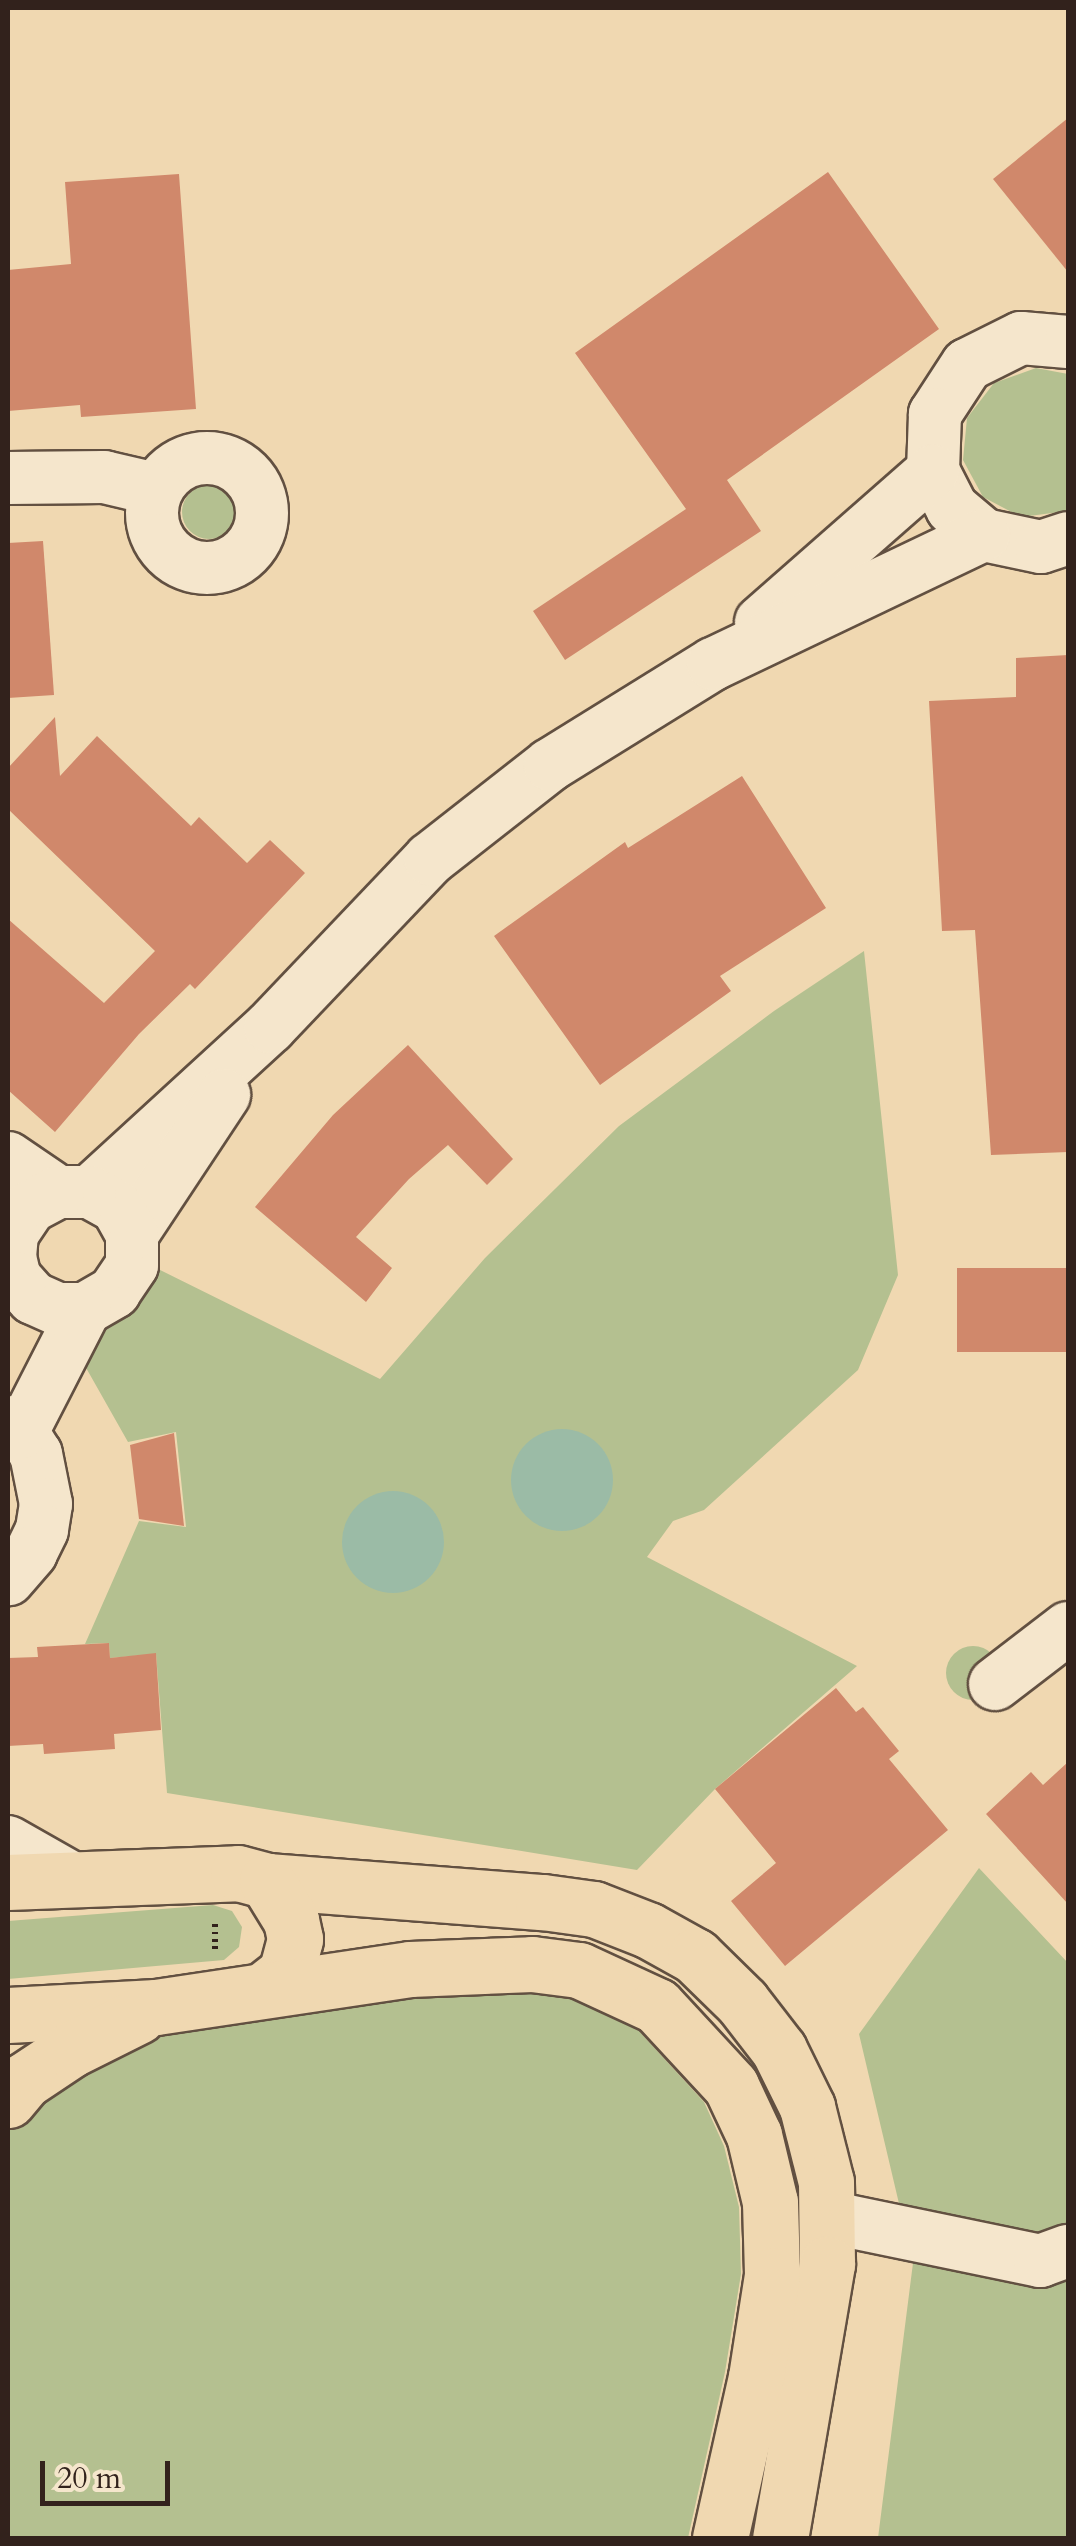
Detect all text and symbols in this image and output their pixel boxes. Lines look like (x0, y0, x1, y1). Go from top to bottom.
scale bar (45, 2441, 175, 2503)
text: 20 m (57, 2458, 121, 2499)

